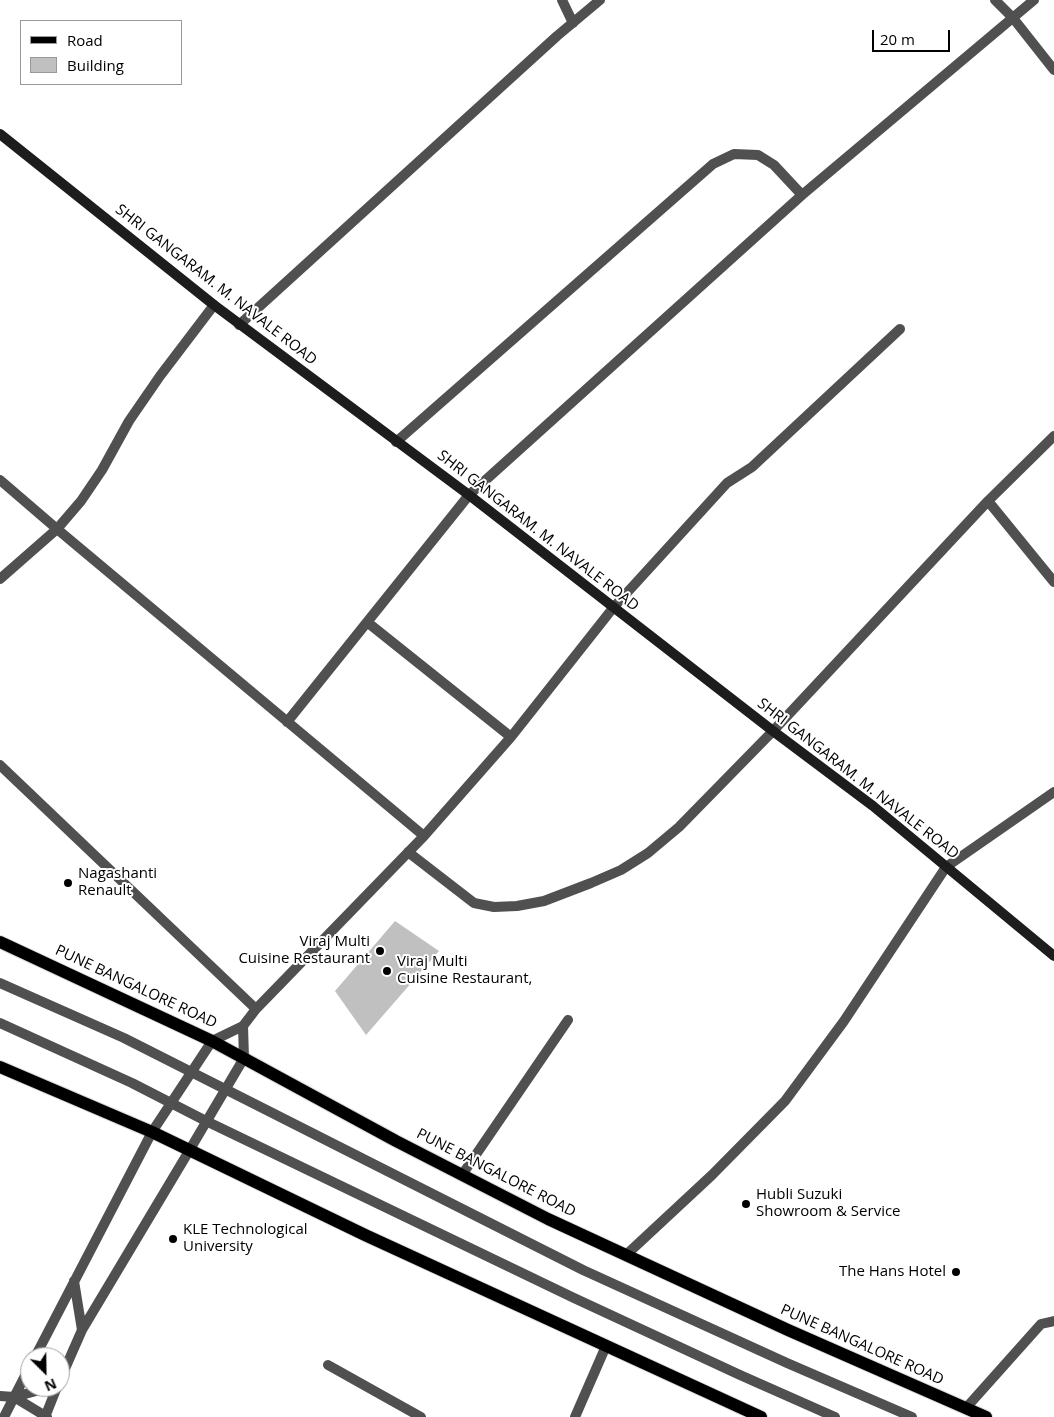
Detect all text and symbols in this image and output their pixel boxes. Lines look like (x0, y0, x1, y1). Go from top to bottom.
legend (20, 20, 182, 85)
scale bar (874, 20, 952, 52)
text: 20 m (880, 29, 915, 49)
text: Road (67, 30, 103, 50)
text: Building (67, 55, 124, 75)
street label: SHRI GANGARAM. M. NAVALE ROAD (112, 201, 320, 369)
street label: SHRI GANGARAM. M. NAVALE ROAD (434, 447, 642, 615)
street label: SHRI GANGARAM. M. NAVALE ROAD (754, 695, 962, 863)
place label: Nagashanti Renault (78, 865, 157, 900)
marker: Nagashanti Renault (62, 877, 74, 889)
place label: Viraj Multi Cuisine Restaurant (238, 933, 370, 968)
street label: PUNE BANGALORE ROAD (52, 942, 220, 1032)
marker: Viraj Multi Cuisine Restaurant (374, 945, 386, 957)
place label: Viraj Multi Cuisine Restaurant, (397, 953, 532, 988)
marker: Viraj Multi Cuisine Restaurant, (381, 965, 393, 977)
street label: PUNE BANGALORE ROAD (413, 1125, 579, 1221)
place label: Hubli Suzuki Showroom & Service (756, 1186, 901, 1221)
marker: Hubli Suzuki Showroom & Service (740, 1198, 752, 1210)
place label: KLE Technological University (183, 1221, 308, 1256)
marker: KLE Technological University (167, 1233, 179, 1245)
place label: The Hans Hotel (839, 1263, 946, 1281)
marker: The Hans Hotel (950, 1266, 962, 1278)
street label: PUNE BANGALORE ROAD (778, 1301, 946, 1389)
north arrow (20, 1347, 70, 1397)
text: N (42, 1374, 60, 1396)

